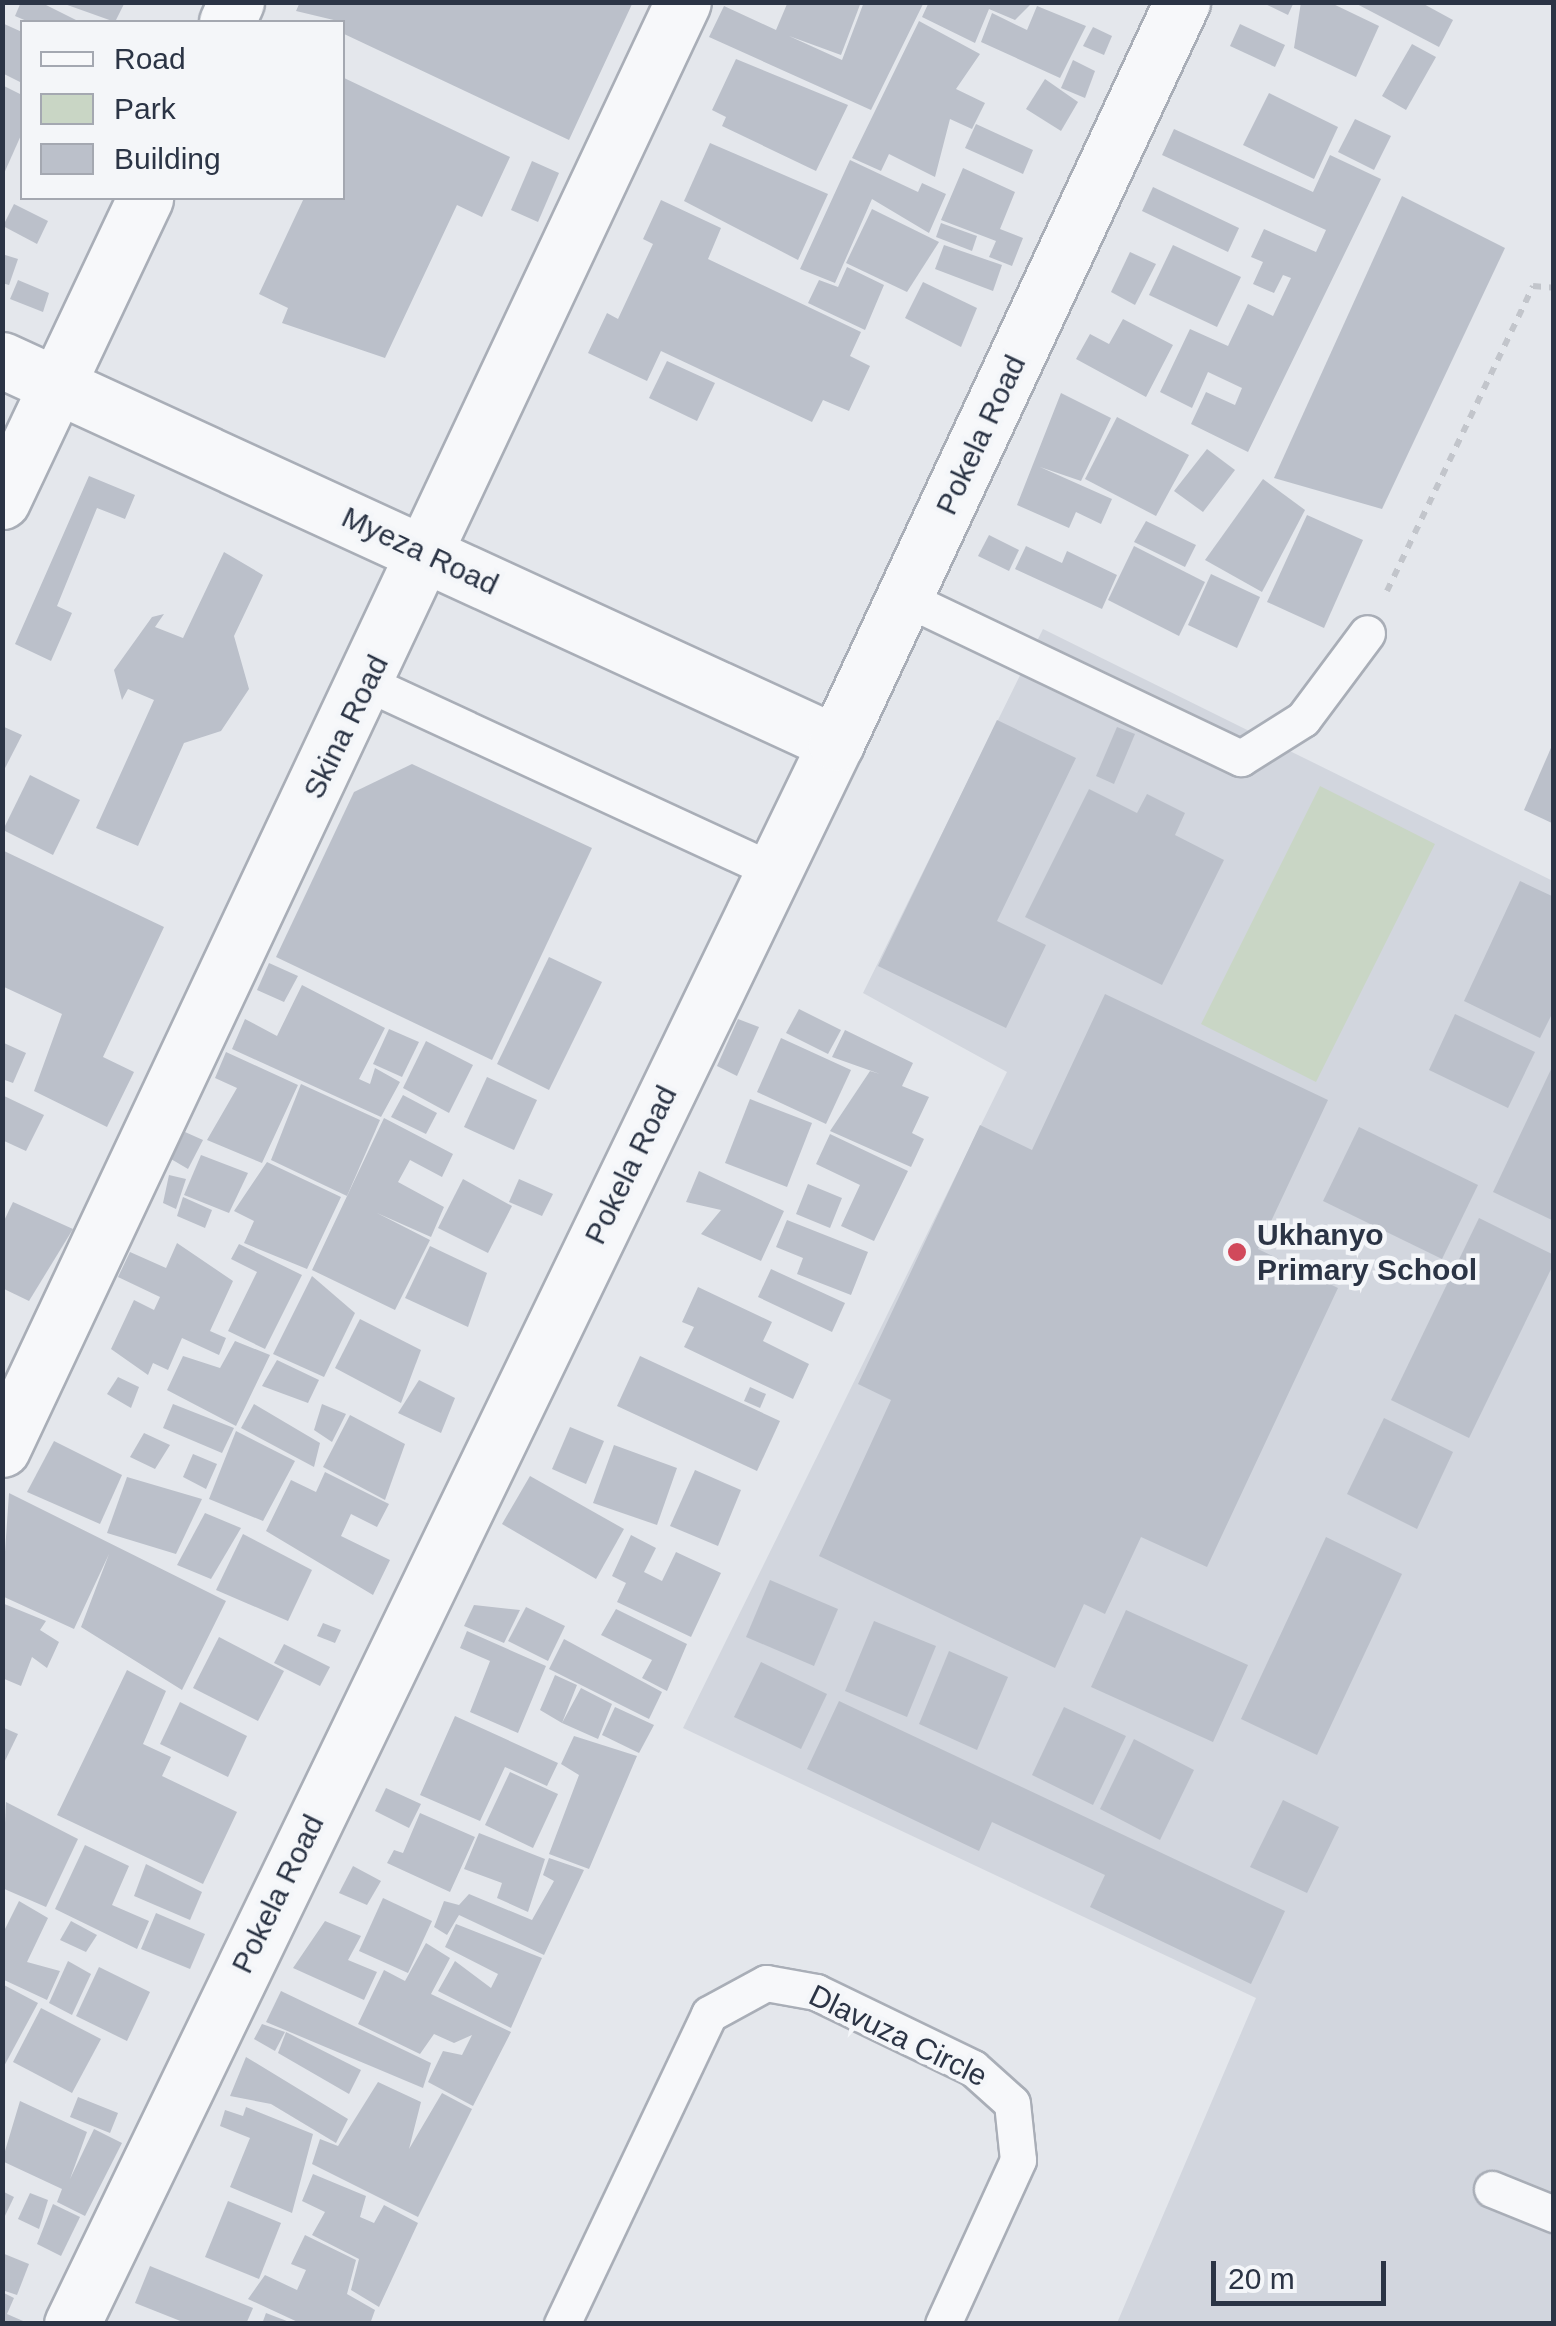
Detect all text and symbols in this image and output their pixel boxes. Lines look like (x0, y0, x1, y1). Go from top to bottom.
legend (20, 20, 345, 200)
text: Road (114, 42, 186, 75)
text: Park (114, 92, 176, 125)
text: Building (114, 142, 221, 175)
street label: Pokela Road (928, 350, 1034, 520)
street label: Myeza Road (336, 499, 504, 603)
street label: Skina Road (296, 649, 396, 805)
street label: Pokela Road (577, 1080, 685, 1250)
place label: Ukhanyo Primary School (1257, 1217, 1477, 1288)
marker: Ukhanyo Primary School (1226, 1241, 1248, 1263)
street label: Pokela Road (224, 1809, 332, 1979)
street label: Dlavuza Circle (803, 1977, 993, 2095)
scale bar (1216, 2241, 1391, 2303)
text: 20 m (1228, 2262, 1295, 2295)

